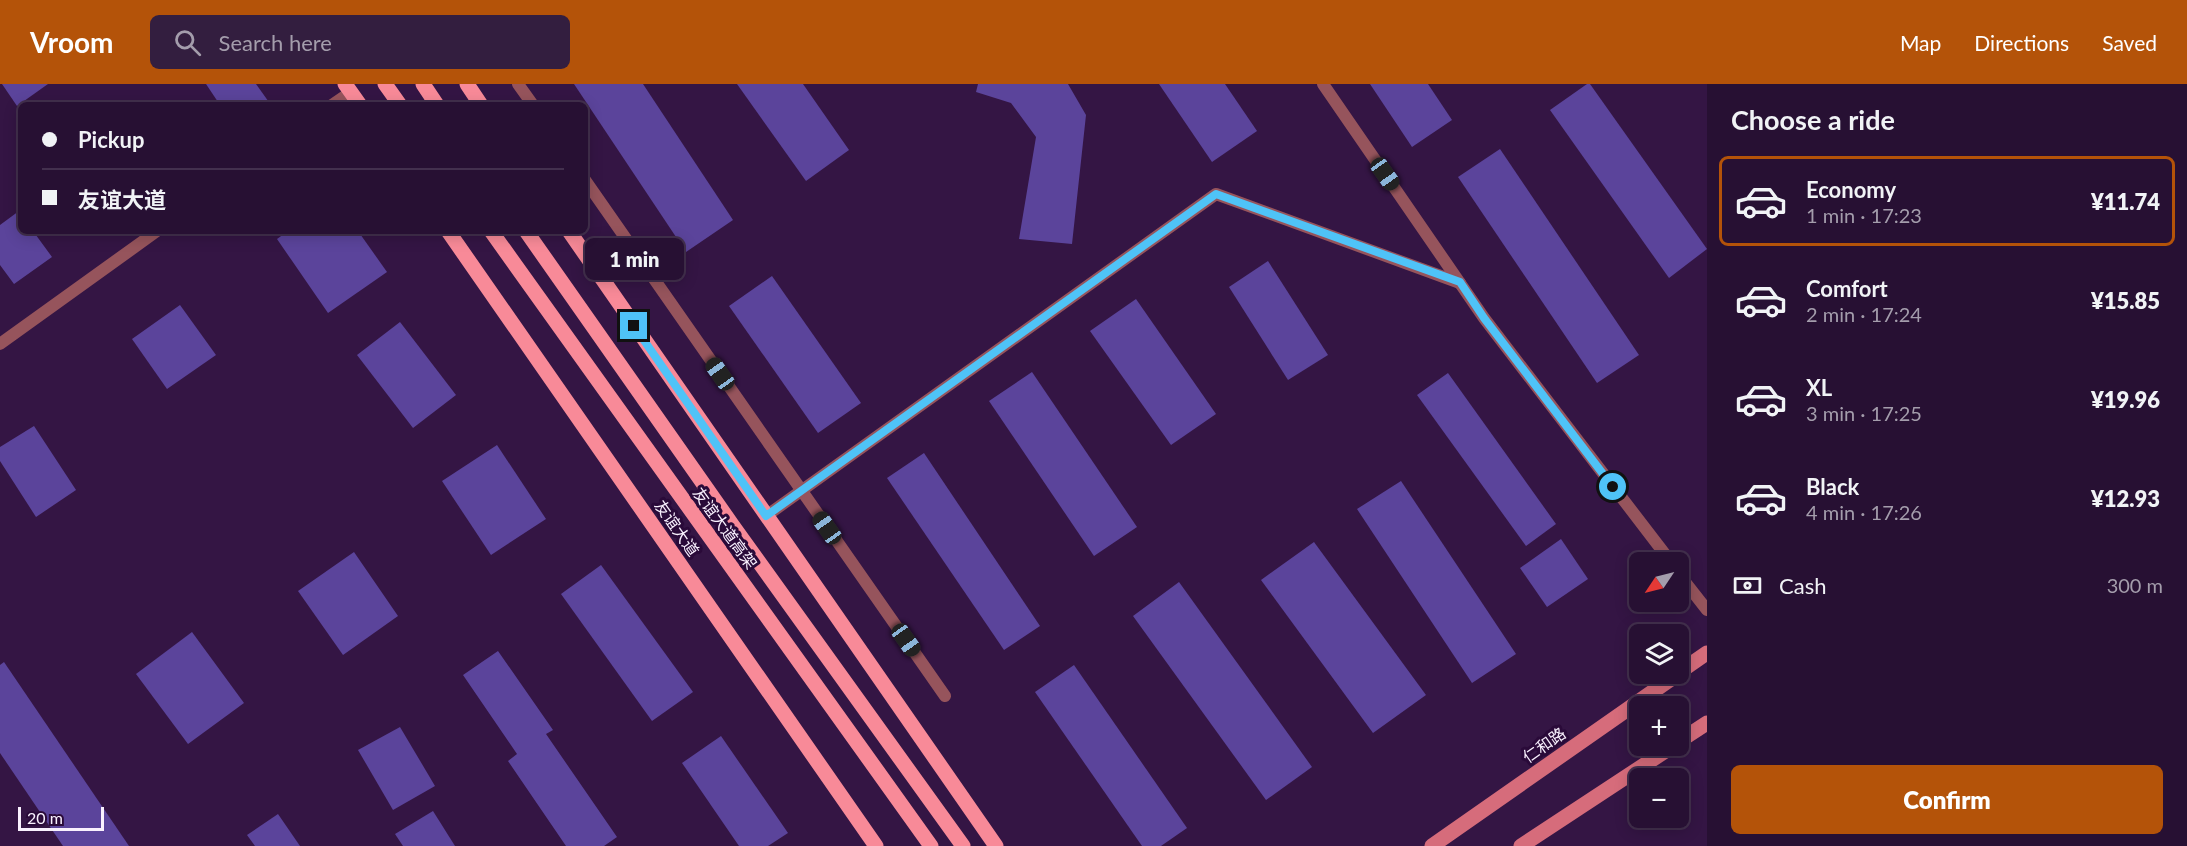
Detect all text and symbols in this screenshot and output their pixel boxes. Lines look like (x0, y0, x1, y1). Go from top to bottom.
search box (150, 15, 570, 69)
text: Vroom (30, 25, 114, 59)
icon: search (171, 26, 204, 59)
text: Search here (219, 29, 332, 56)
text: Map (1900, 30, 1941, 55)
text: Directions (1974, 30, 2069, 55)
text: Saved (2102, 30, 2157, 55)
text: Choose a ride (1731, 103, 1895, 136)
text: Pickup (78, 126, 144, 153)
car (1367, 154, 1403, 194)
icon: car (1734, 174, 1788, 228)
text: Economy (1806, 176, 1896, 203)
text: 友谊大道 (78, 186, 166, 213)
text: ¥11.74 (2091, 188, 2160, 215)
text: 1 min · 17:23 (1806, 203, 1922, 227)
callout: 1 min (584, 239, 684, 281)
text: 1 min (610, 247, 659, 271)
icon: car (1734, 273, 1788, 327)
text: Comfort (1806, 275, 1888, 302)
text: ¥15.85 (2091, 287, 2160, 314)
text: 2 min · 17:24 (1806, 302, 1922, 326)
route end (620, 312, 647, 339)
car (702, 354, 738, 394)
icon: car (1734, 372, 1788, 426)
text: XL (1806, 374, 1832, 401)
text: ¥19.96 (2091, 386, 2160, 413)
text: 3 min · 17:25 (1806, 401, 1922, 425)
icon: car (1734, 471, 1788, 525)
route start (1599, 473, 1626, 500)
text: Black (1806, 473, 1859, 500)
street label: 友谊大道高架 (690, 483, 761, 572)
text: ¥12.93 (2091, 485, 2160, 512)
street label: 友谊大道 (651, 496, 704, 559)
text: 4 min · 17:26 (1806, 500, 1922, 524)
car (809, 508, 845, 548)
north arrow (1629, 552, 1689, 612)
map controls (1629, 552, 1689, 828)
icon: cash (1731, 569, 1764, 602)
text: Cash (1779, 572, 1826, 599)
text: 300 m (2107, 573, 2163, 597)
car (888, 620, 924, 660)
button: layers (1629, 624, 1689, 684)
button: + (1629, 696, 1689, 756)
street label: 仁和路 (1519, 723, 1569, 766)
button: Confirm (1731, 765, 2163, 834)
button: − (1629, 768, 1689, 828)
scale bar (18, 804, 104, 832)
text: 20 m (27, 808, 63, 827)

